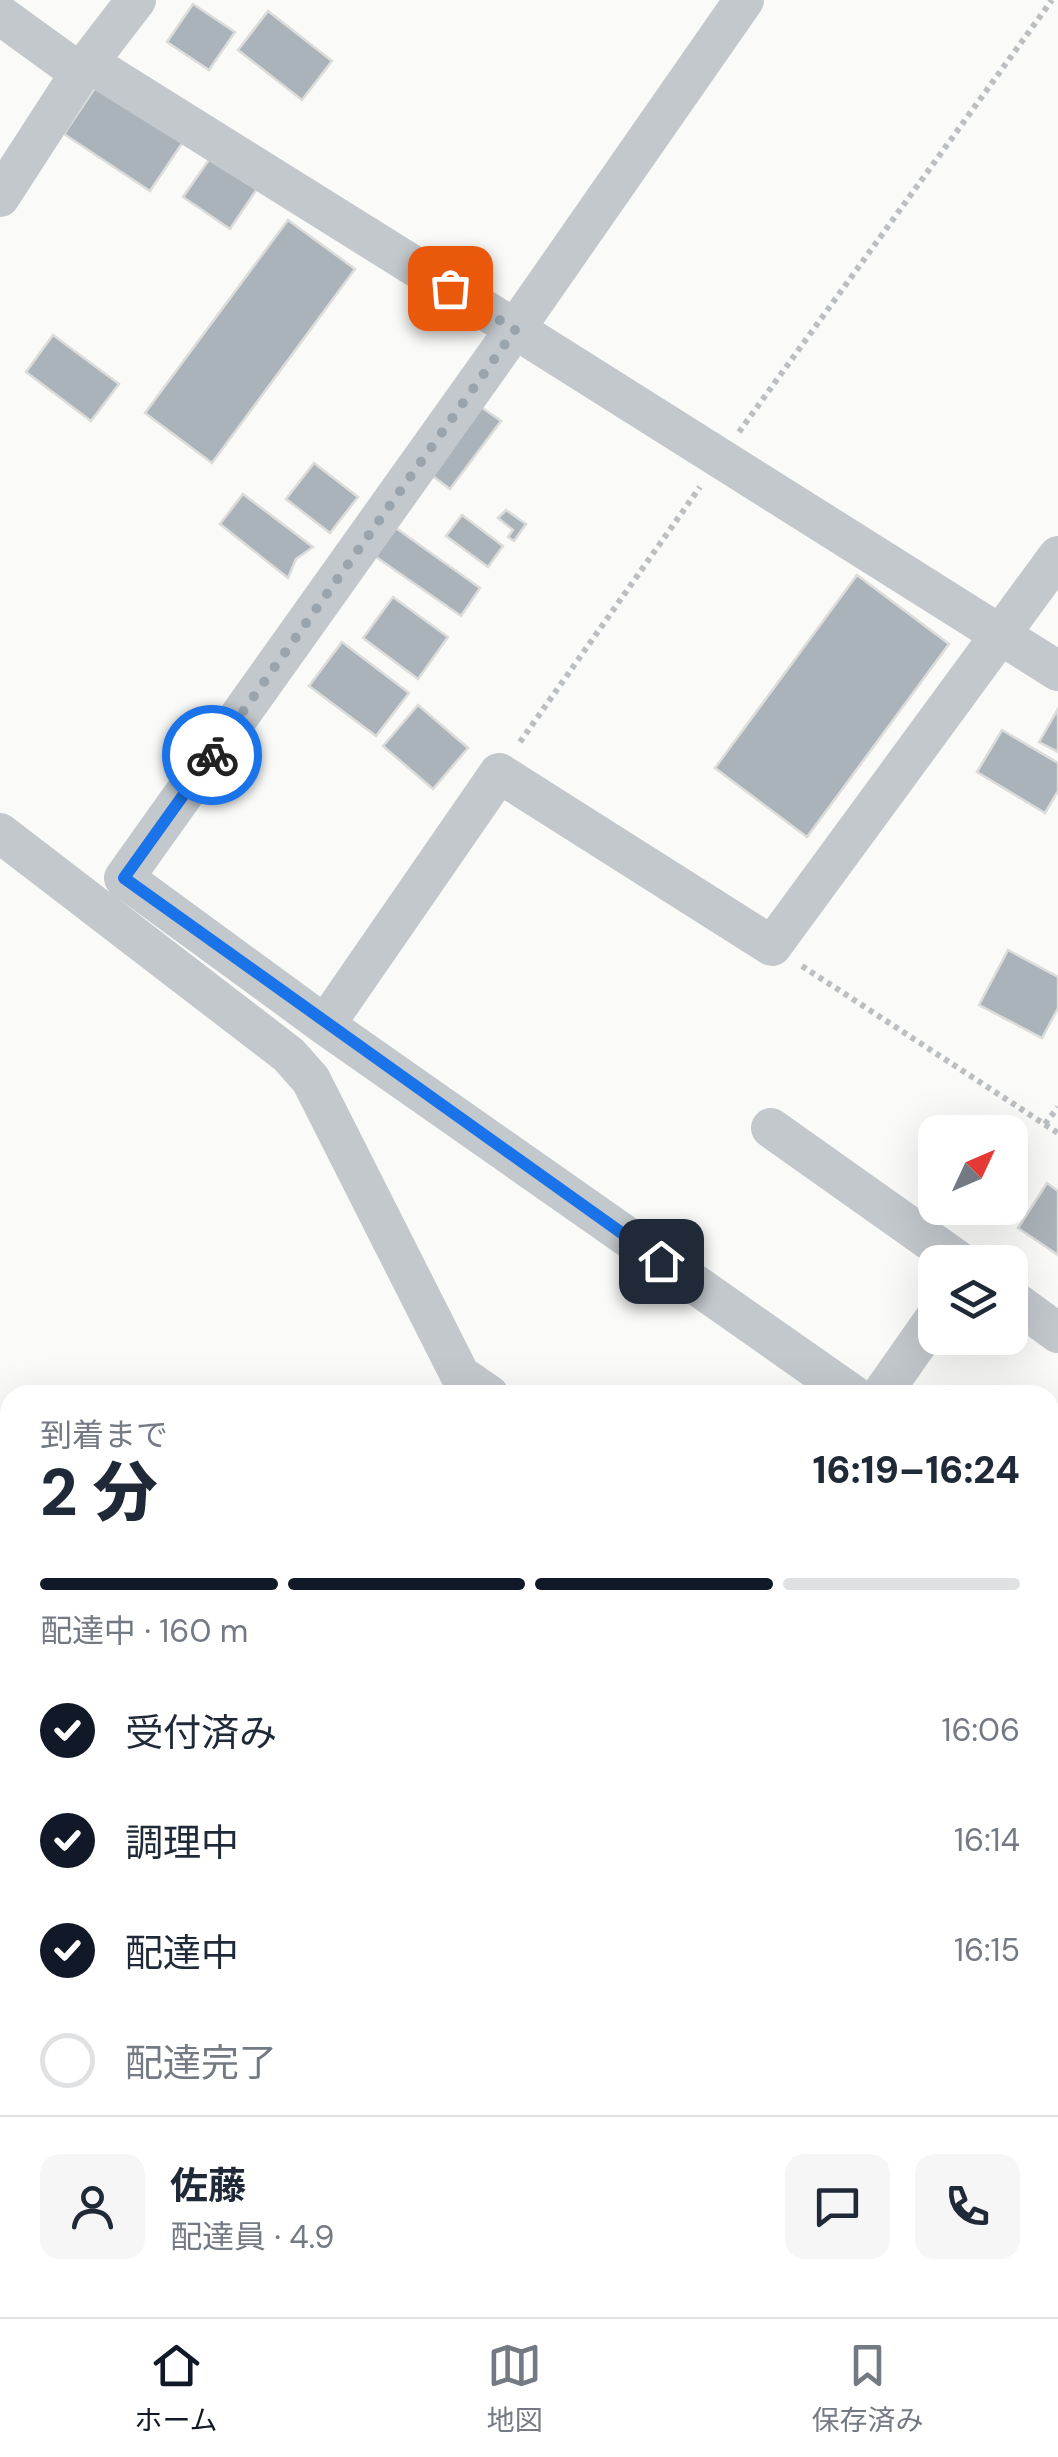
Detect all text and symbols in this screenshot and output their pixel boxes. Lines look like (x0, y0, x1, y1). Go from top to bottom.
pin (408, 246, 493, 331)
icon: bag (423, 261, 478, 316)
courier (162, 705, 262, 805)
icon: bike (185, 728, 240, 783)
north arrow (918, 1115, 1028, 1225)
map controls (918, 1115, 1028, 1355)
pin (619, 1219, 704, 1304)
icon: home (634, 1234, 689, 1289)
button: layers (918, 1245, 1028, 1355)
text: 到着まで (40, 1414, 168, 1456)
text: 16:19–16:24 (813, 1445, 1020, 1495)
text: 2 分 (40, 1451, 158, 1535)
text: 配達中 · 160 m (40, 1610, 248, 1652)
icon: check (40, 1703, 95, 1758)
text: 受付済み (125, 1708, 277, 1758)
text: 16:06 (941, 1709, 1020, 1751)
icon: check (40, 1813, 95, 1868)
text: 調理中 (125, 1818, 239, 1868)
text: 16:14 (954, 1819, 1020, 1861)
icon: check (40, 1923, 95, 1978)
text: 配達中 (125, 1928, 239, 1978)
text: 16:15 (954, 1929, 1020, 1971)
text: 配達完了 (125, 2038, 277, 2088)
button: person (40, 2154, 145, 2259)
button: chat (785, 2154, 890, 2259)
button: phone (915, 2154, 1020, 2259)
text: 佐藤 (170, 2161, 246, 2211)
text: 配達員 · 4.9 (170, 2216, 334, 2258)
tab: ホーム (134, 2338, 218, 2439)
tab: 地図 (487, 2338, 543, 2439)
tab: 保存済み (811, 2338, 924, 2439)

